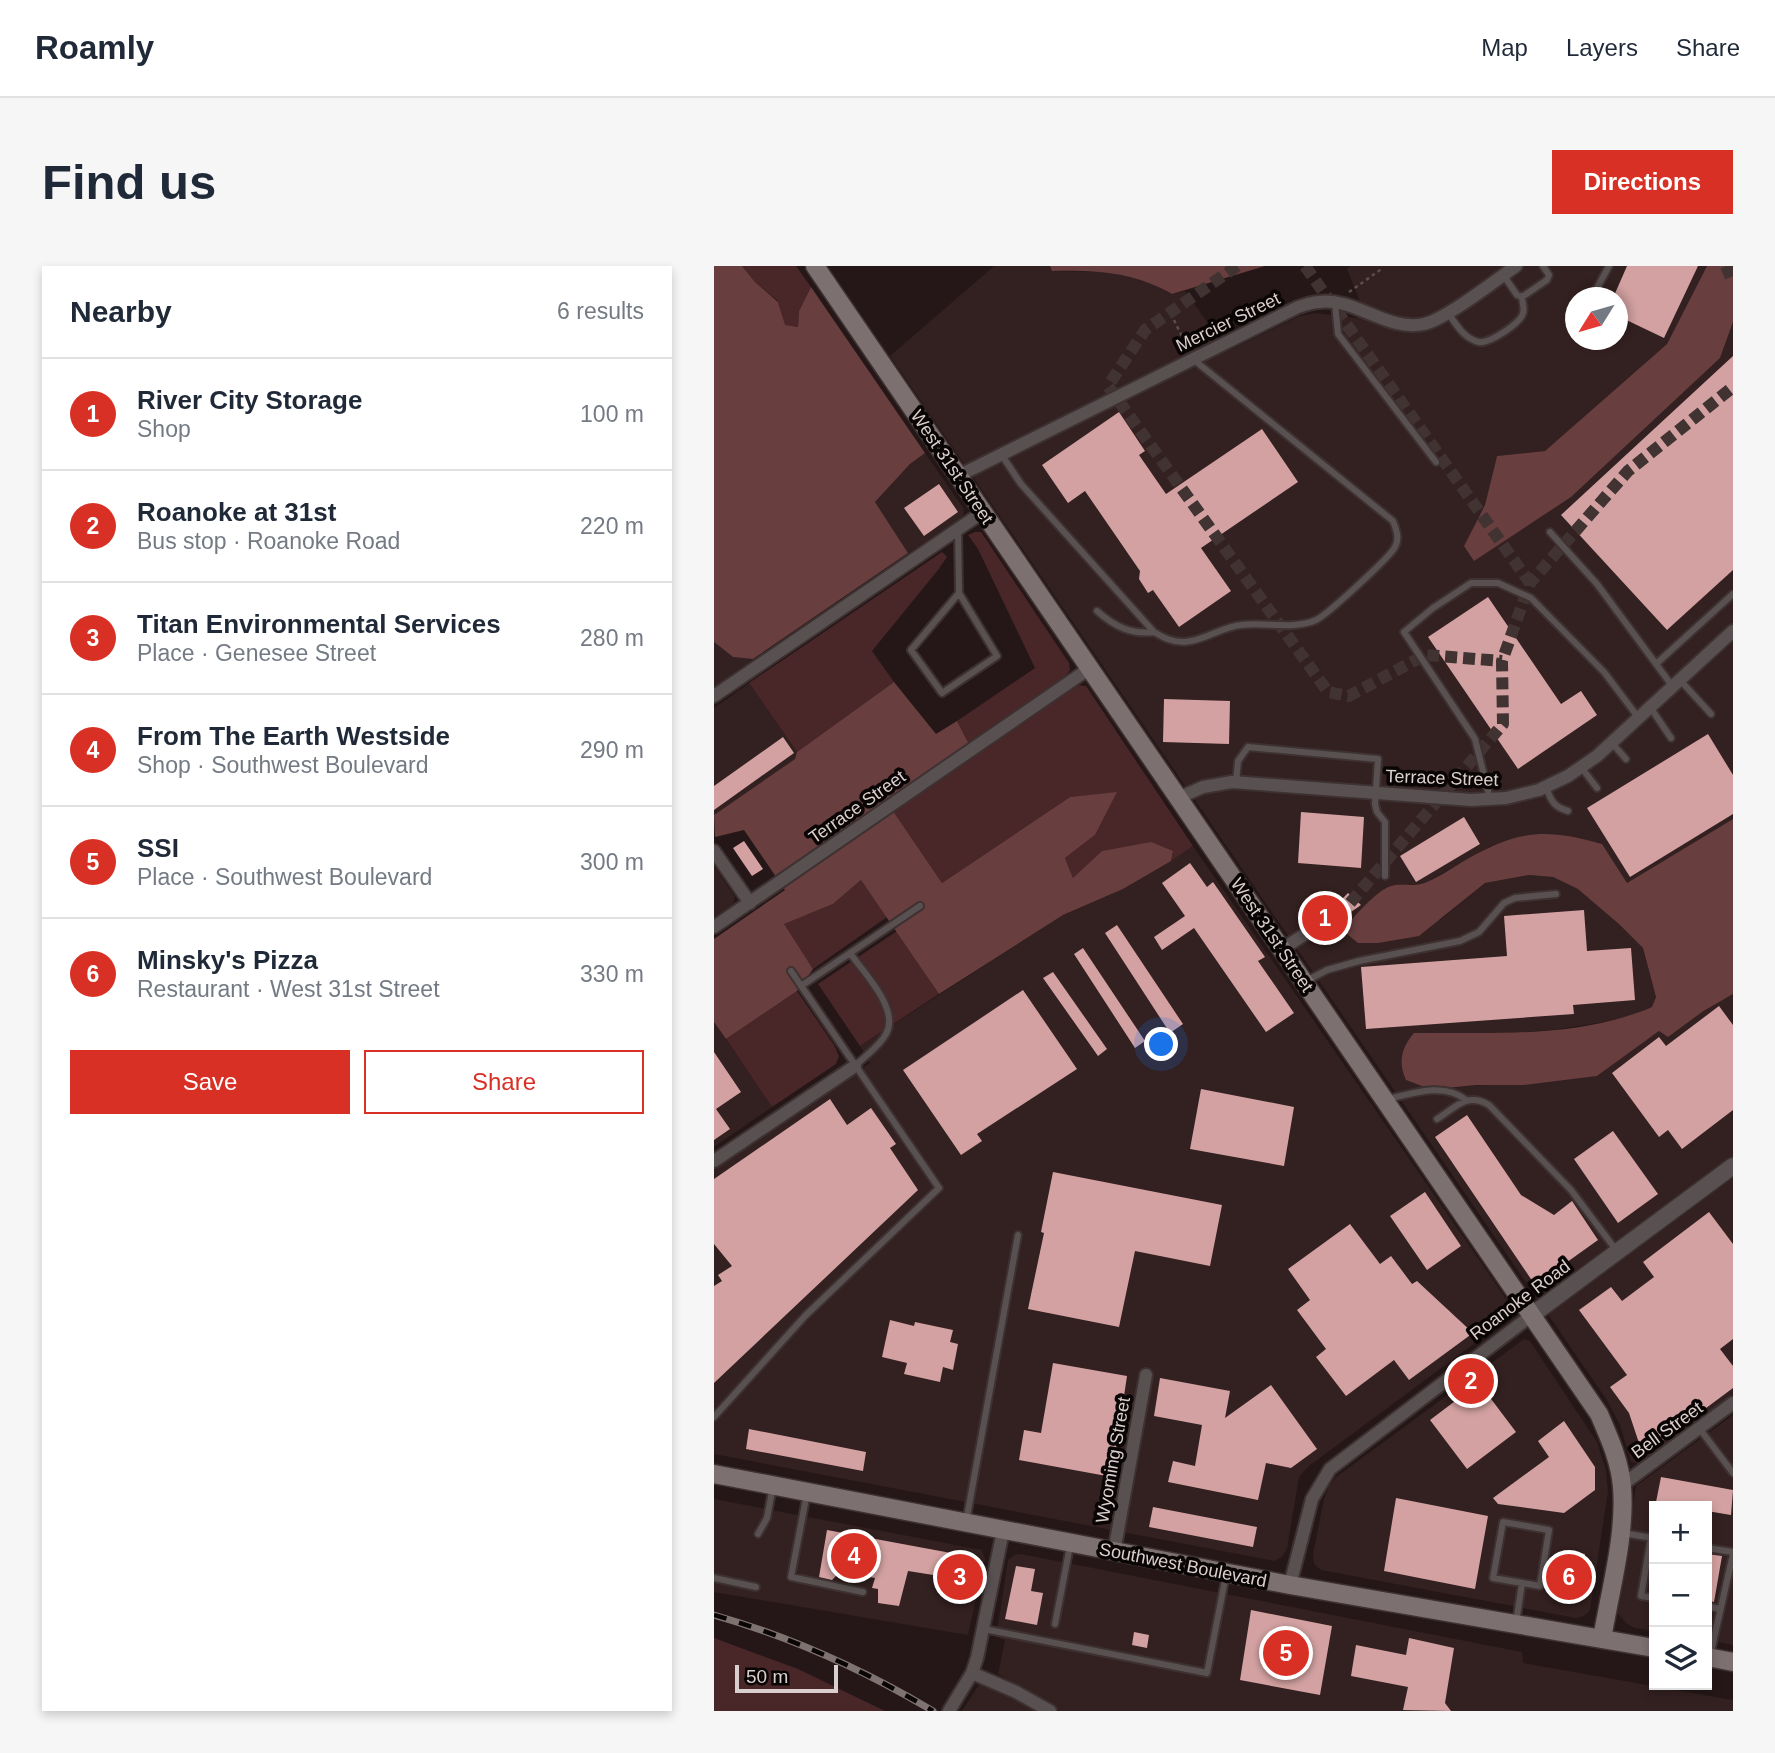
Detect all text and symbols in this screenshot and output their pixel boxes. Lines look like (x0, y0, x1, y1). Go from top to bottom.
text: Roamly (35, 29, 154, 66)
text: Map (1481, 34, 1528, 61)
text: Layers (1566, 34, 1638, 61)
text: Share (1676, 34, 1740, 61)
button: Directions (1552, 150, 1733, 214)
text: Find us (42, 155, 216, 209)
north arrow (1565, 287, 1628, 350)
street label: Mercier Street (1173, 288, 1283, 356)
text: Nearby (70, 295, 172, 328)
text: 6 results (557, 298, 644, 324)
text: River City Storage (137, 385, 362, 415)
text: 1 (87, 401, 99, 427)
text: 100 m (580, 401, 644, 427)
street label: West 31st Street (907, 406, 997, 528)
text: Shop (137, 416, 191, 442)
text: Roanoke at 31st (137, 497, 336, 527)
text: 2 (87, 513, 99, 539)
text: 220 m (580, 513, 644, 539)
text: Bus stop · Roanoke Road (137, 528, 400, 554)
text: Titan Environmental Services (137, 609, 501, 639)
text: 3 (87, 625, 99, 651)
text: 280 m (580, 625, 644, 651)
text: Place · Genesee Street (137, 640, 376, 666)
text: From The Earth Westside (137, 721, 450, 751)
text: 4 (87, 737, 99, 763)
text: 290 m (580, 737, 644, 763)
text: Shop · Southwest Boulevard (137, 752, 429, 778)
street label: Terrace Street (805, 766, 909, 848)
street label: Terrace Street (1385, 766, 1499, 790)
text: SSI (137, 833, 179, 863)
text: 5 (87, 849, 99, 875)
text: 300 m (580, 849, 644, 875)
text: Place · Southwest Boulevard (137, 864, 432, 890)
street label: West 31st Street (1227, 874, 1317, 996)
pin: 1 (1302, 892, 1348, 944)
text: Minsky's Pizza (137, 945, 318, 975)
text: 6 (87, 961, 99, 987)
text: 330 m (580, 961, 644, 987)
text: Restaurant · West 31st Street (137, 976, 440, 1002)
your location (1144, 1027, 1178, 1061)
button: Save (70, 1050, 350, 1114)
button: Share (364, 1050, 644, 1114)
street label: Roanoke Road (1466, 1256, 1574, 1344)
pin: 2 (1448, 1355, 1494, 1407)
street label: Wyoming Street (1092, 1395, 1134, 1525)
street label: Bell Street (1628, 1398, 1706, 1462)
map controls (1649, 1501, 1712, 1690)
button: + (1649, 1501, 1712, 1564)
pin: 4 (831, 1530, 877, 1582)
street label: Southwest Boulevard (1098, 1539, 1268, 1591)
pin: 3 (937, 1551, 983, 1603)
pin: 6 (1546, 1551, 1592, 1603)
button: − (1649, 1564, 1712, 1627)
pin: 5 (1263, 1627, 1309, 1679)
button: layers (1649, 1627, 1712, 1690)
scale bar (735, 1662, 838, 1694)
text: 50 m (746, 1666, 788, 1687)

